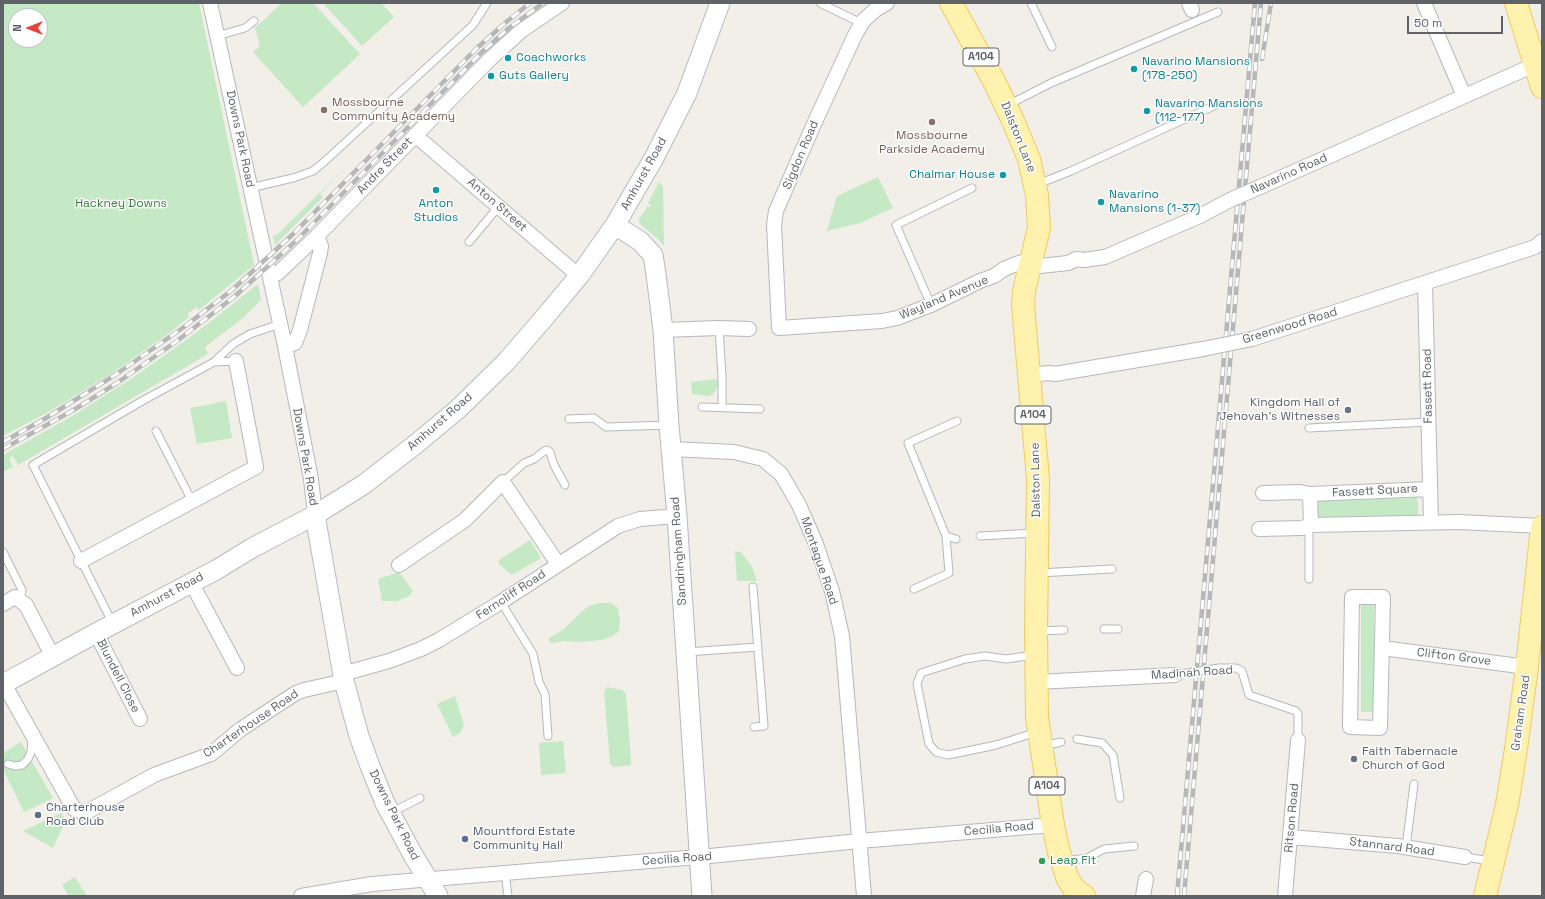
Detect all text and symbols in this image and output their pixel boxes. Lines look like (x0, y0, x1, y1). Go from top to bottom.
north arrow (8, 8, 48, 48)
scale bar (1409, 8, 1505, 34)
text: 50 m (1414, 15, 1442, 31)
text: N (10, 24, 24, 32)
road number: A104 (963, 48, 999, 66)
place label: Coachworks (516, 51, 586, 65)
marker: Coachworks (503, 53, 513, 63)
place label: Navarino Mansions (178-250) (1142, 55, 1250, 83)
marker: Navarino Mansions (178-250) (1129, 64, 1139, 74)
place label: Guts Gallery (499, 69, 569, 83)
marker: Guts Gallery (486, 71, 496, 81)
street label: Downs Park Road (223, 89, 257, 189)
place label: Mossbourne Community Academy (332, 96, 455, 124)
place label: Navarino Mansions (112-177) (1155, 97, 1263, 125)
street label: Dalston Lane (997, 100, 1039, 174)
marker: Mossbourne Community Academy (319, 105, 329, 115)
marker: Navarino Mansions (112-177) (1142, 106, 1152, 116)
marker: Mossbourne Parkside Academy (927, 117, 937, 127)
street label: Sigdon Road (780, 119, 822, 191)
place label: Mossbourne Parkside Academy (879, 129, 985, 157)
street label: Andre Street (354, 134, 416, 198)
street label: Amhurst Road (618, 135, 670, 213)
street label: Navarino Road (1248, 151, 1330, 197)
place label: Chalmar House (909, 168, 995, 182)
marker: Chalmar House (998, 170, 1008, 180)
street label: Anton Street (464, 175, 530, 235)
marker: Anton Studios (431, 185, 441, 195)
place label: Navarino Mansions (1-37) (1109, 188, 1200, 216)
park label: Hackney Downs (75, 197, 167, 211)
place label: Anton Studios (414, 197, 458, 225)
marker: Navarino Mansions (1-37) (1096, 197, 1106, 207)
street label: Wayland Avenue (898, 273, 990, 323)
street label: Greenwood Road (1241, 305, 1339, 347)
street label: Fassett Road (1420, 348, 1436, 424)
street label: Amhurst Road (405, 390, 475, 454)
place label: Kingdom Hall of Jehovah's Witnesses (1220, 396, 1340, 424)
marker: Kingdom Hall of Jehovah's Witnesses (1343, 405, 1353, 415)
road number: A104 (1015, 406, 1051, 424)
street label: Downs Park Road (289, 407, 321, 507)
street label: Dalston Lane (1028, 442, 1044, 518)
street label: Fassett Square (1332, 482, 1418, 500)
street label: Sandringham Road (668, 496, 690, 606)
street label: Montague Road (797, 515, 841, 607)
street label: Ferncliff Road (473, 567, 549, 623)
street label: Amhurst Road (128, 570, 206, 620)
street label: Blundell Close (93, 637, 143, 715)
street label: Clifton Grove (1416, 645, 1492, 669)
street label: Madinah Road (1151, 663, 1233, 683)
street label: Graham Road (1509, 674, 1533, 752)
street label: Charterhouse Road (201, 687, 301, 761)
place label: Faith Tabernacle Church of God (1362, 745, 1458, 773)
marker: Faith Tabernacle Church of God (1349, 754, 1359, 764)
street label: Downs Park Road (366, 767, 422, 863)
road number: A104 (1029, 777, 1065, 795)
street label: Ritson Road (1282, 783, 1302, 853)
place label: Charterhouse Road Club (46, 801, 125, 829)
marker: Charterhouse Road Club (33, 810, 43, 820)
street label: Cecilia Road (963, 819, 1035, 839)
place label: Mountford Estate Community Hall (473, 825, 575, 853)
marker: Mountford Estate Community Hall (460, 834, 470, 844)
street label: Stannard Road (1348, 835, 1436, 859)
street label: Cecilia Road (641, 849, 713, 869)
place label: Leap Fit (1050, 854, 1096, 868)
marker: Leap Fit (1037, 856, 1047, 866)

